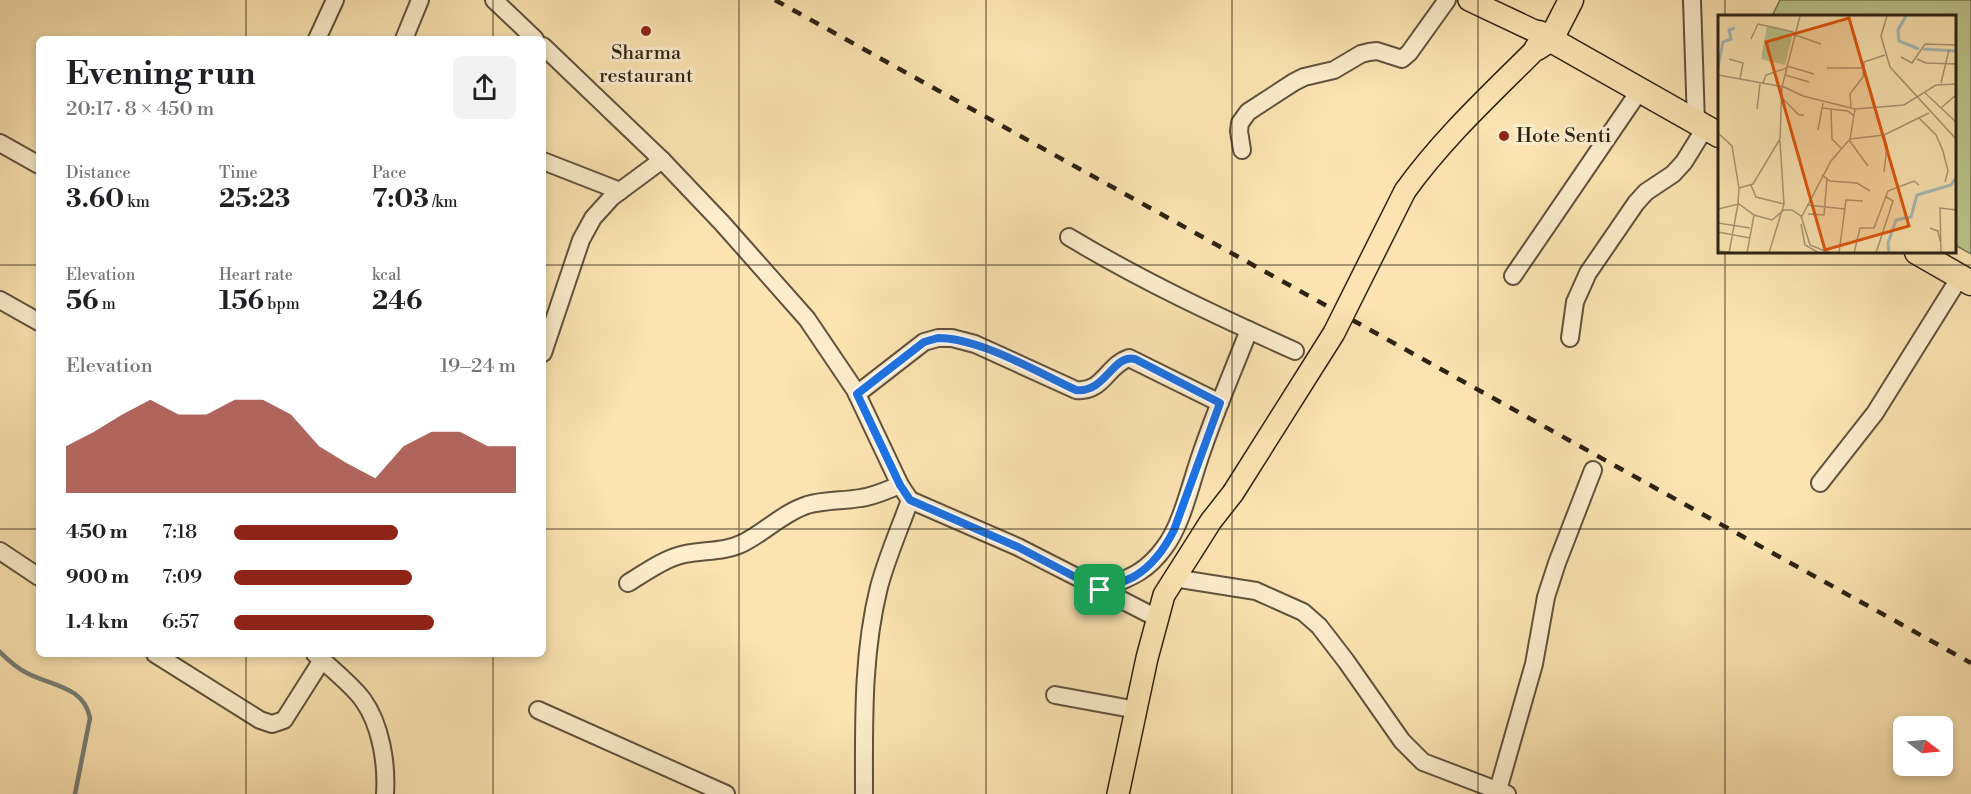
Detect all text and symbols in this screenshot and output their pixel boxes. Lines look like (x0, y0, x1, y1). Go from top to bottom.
inset map (1718, 15, 1956, 254)
marker: Sharma restaurant (639, 24, 653, 38)
place label: Sharma restaurant (599, 41, 693, 89)
text: Evening run (66, 54, 255, 95)
button: share (453, 56, 516, 119)
text: 20:17 · 8 × 450 m (66, 97, 214, 122)
place label: Hote Senti (1516, 124, 1612, 149)
marker: Hote Senti (1497, 129, 1511, 143)
text: Distance (66, 163, 131, 183)
text: Time (219, 163, 258, 183)
text: Pace (372, 163, 406, 183)
text: 3.60 (66, 183, 124, 215)
text: 25:23 (219, 183, 290, 215)
text: 7:03 (372, 183, 429, 215)
text: km (124, 192, 150, 212)
text: /km (429, 192, 458, 212)
text: Elevation (66, 265, 135, 285)
text: Heart rate (219, 265, 293, 285)
text: kcal (372, 265, 401, 285)
text: 56 (66, 285, 99, 317)
text: 156 (219, 285, 264, 317)
text: 246 (372, 285, 422, 317)
text: m (99, 294, 116, 314)
text: bpm (264, 294, 300, 314)
text: Elevation (66, 354, 153, 379)
text: 19–24 m (440, 354, 516, 379)
text: 450 m (66, 520, 128, 545)
text: 7:18 (162, 520, 197, 545)
pin (1074, 564, 1125, 615)
text: 900 m (66, 565, 129, 590)
text: 7:09 (162, 565, 202, 590)
icon: arrive (1083, 573, 1116, 606)
text: 1.4 km (66, 610, 128, 635)
text: 6:57 (162, 610, 199, 635)
north arrow (1893, 716, 1953, 776)
map controls (1893, 716, 1953, 776)

